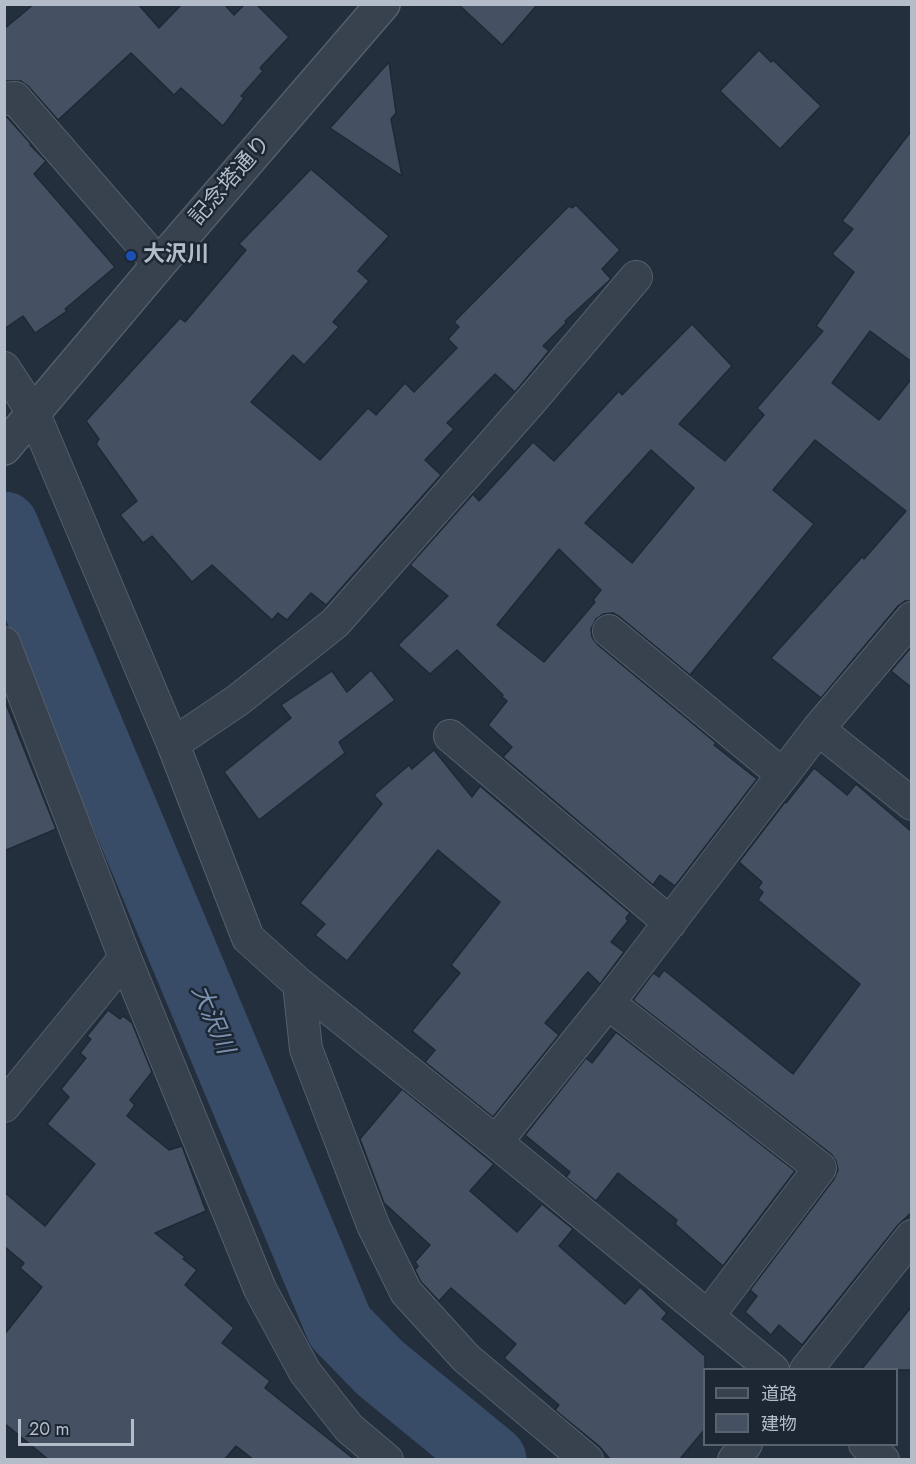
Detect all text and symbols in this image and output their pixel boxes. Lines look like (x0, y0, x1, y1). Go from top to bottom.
street label: 記念塔通り (185, 131, 277, 231)
place label: 大沢川 (143, 243, 209, 269)
marker: 大沢川 (124, 249, 138, 263)
water label: 大沢川 (184, 981, 238, 1059)
legend (703, 1368, 898, 1446)
text: 道路 (761, 1381, 797, 1407)
scale bar (21, 1407, 136, 1445)
text: 建物 (761, 1411, 797, 1437)
text: 20 m (29, 1416, 69, 1442)

